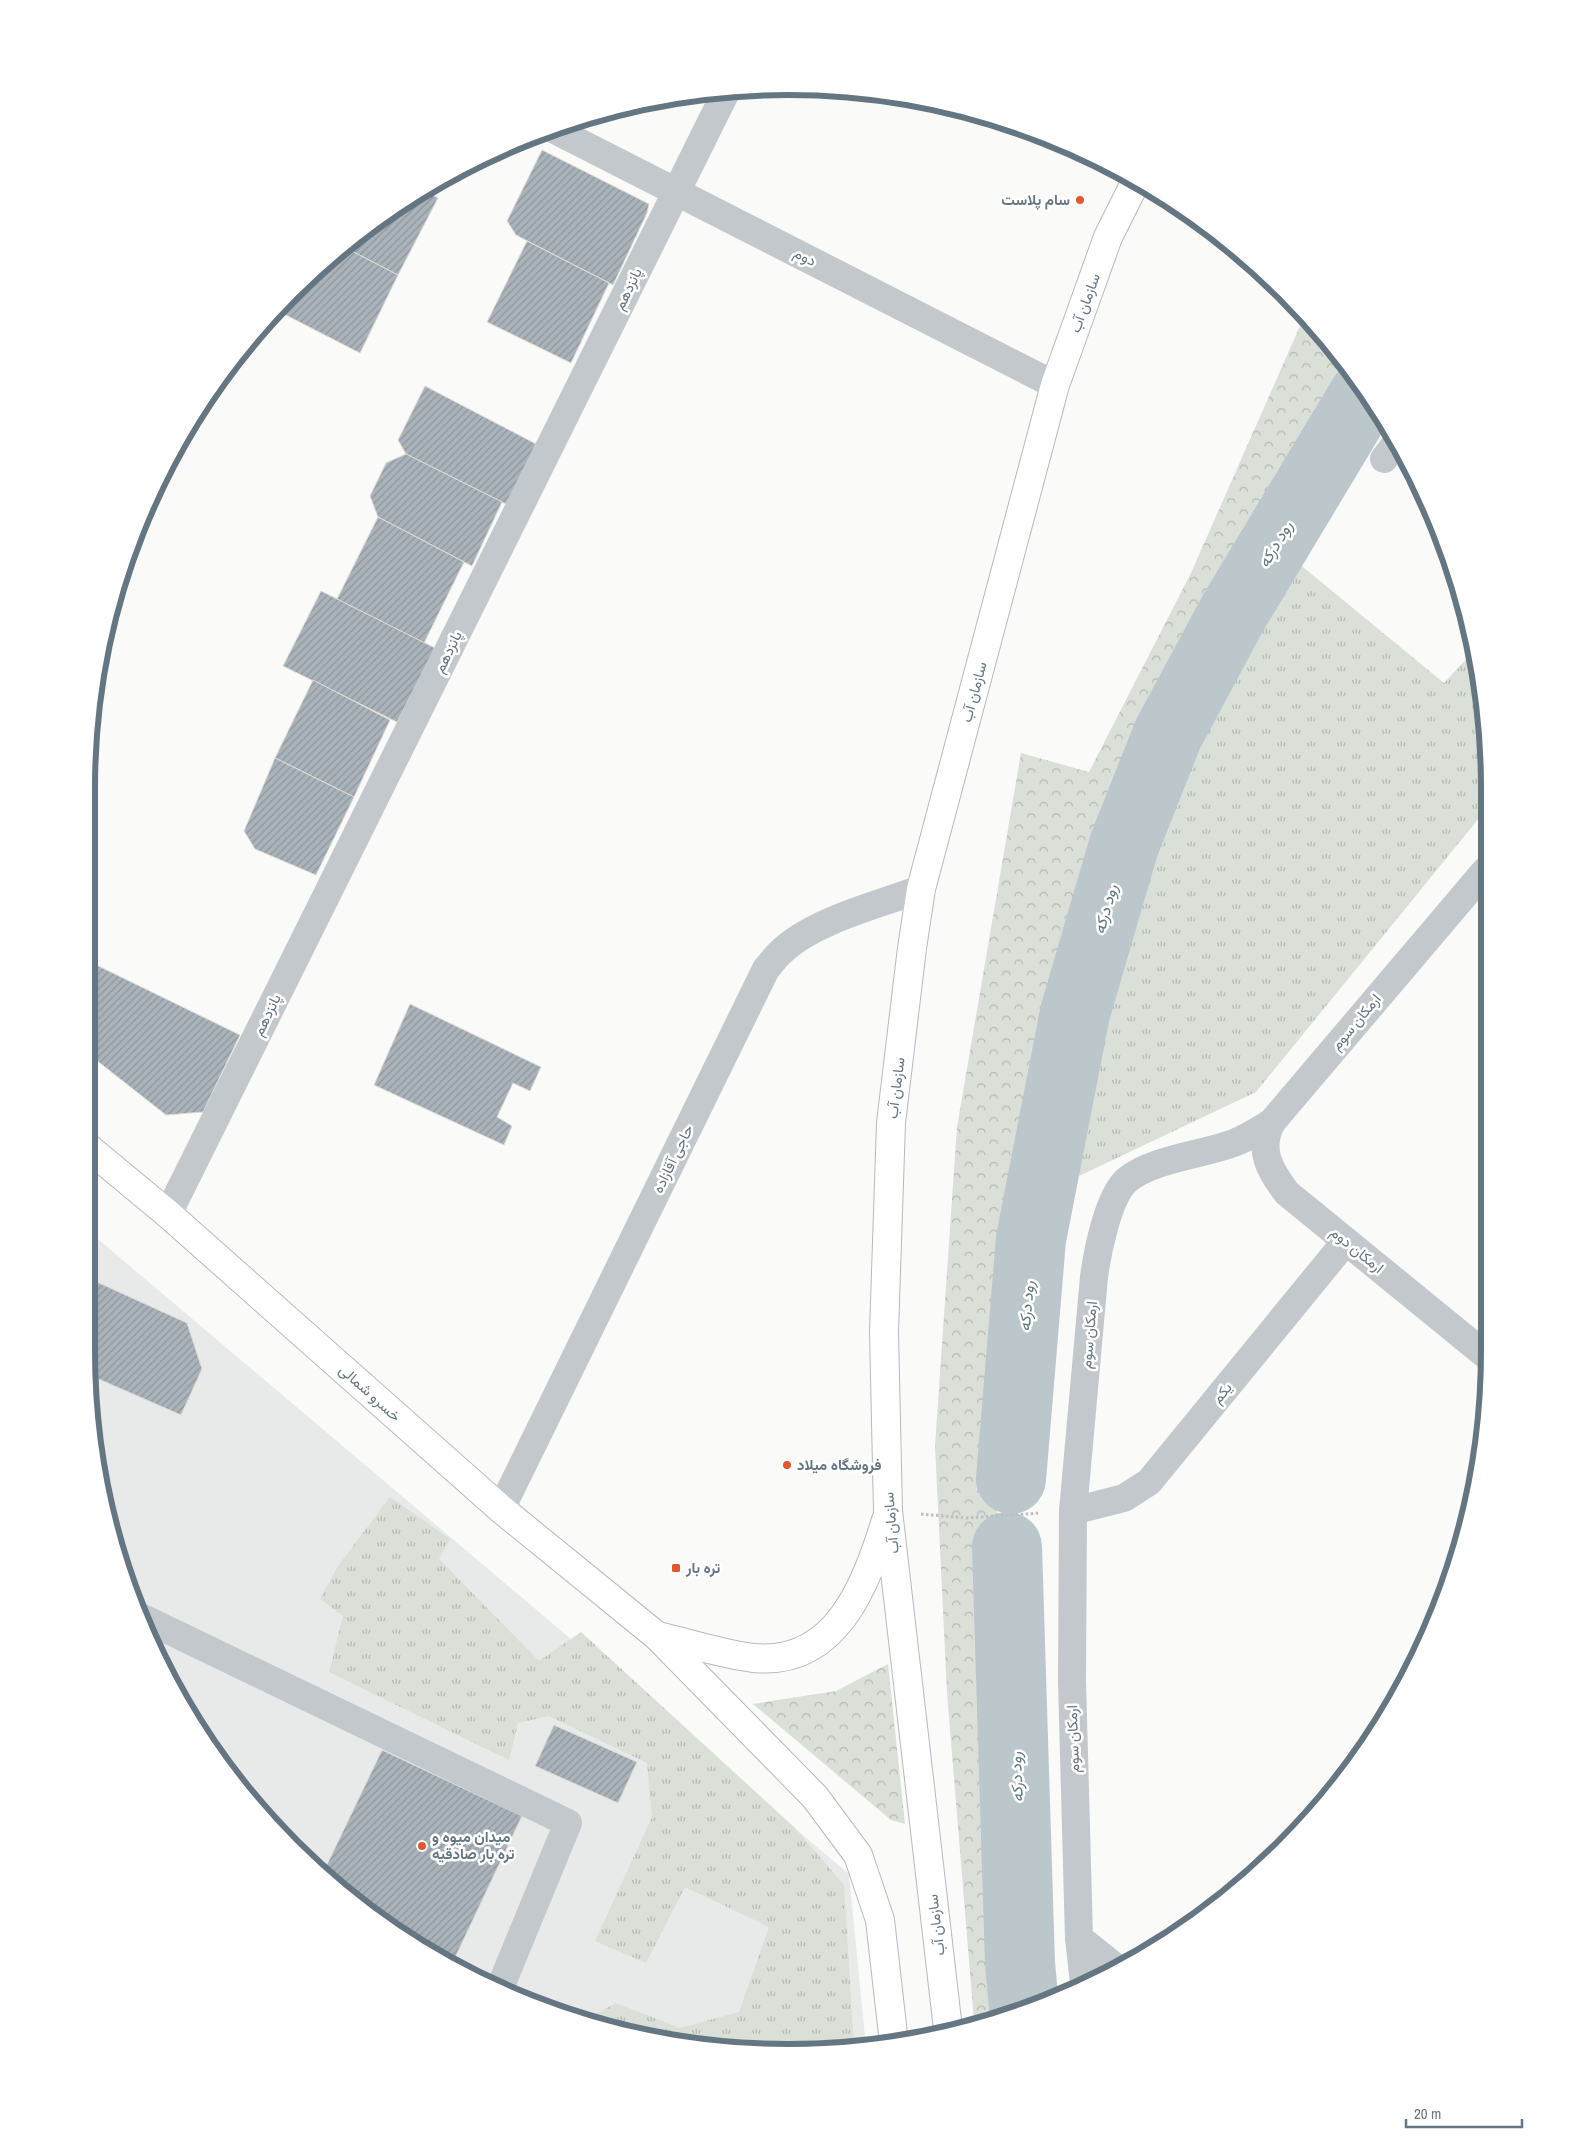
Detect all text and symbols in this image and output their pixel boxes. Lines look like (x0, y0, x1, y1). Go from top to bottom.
place label: سام پلاست (1001, 189, 1070, 210)
marker: سام پلاست (1074, 194, 1086, 206)
street label: دوم (790, 242, 820, 271)
street label: پانزدهم (608, 264, 647, 313)
street label: سازمان آب (1064, 270, 1105, 335)
water label: رود درکه (1253, 516, 1298, 571)
street label: پانزدهم (428, 627, 467, 676)
street label: سازمان آب (955, 659, 992, 724)
water label: رود درکه (1087, 881, 1123, 936)
street label: ارمکان سوم (1326, 989, 1386, 1054)
street label: پانزدهم (247, 990, 286, 1039)
street label: سازمان آب (881, 1056, 910, 1120)
street label: حاجی آقازاده (647, 1121, 698, 1197)
street label: ارمکان دوم (1326, 1222, 1389, 1278)
water label: رود درکه (1013, 1279, 1039, 1332)
street label: ارمکان سوم (1075, 1300, 1102, 1370)
street label: خسرو شمالی (335, 1359, 406, 1426)
street label: یکم (1207, 1378, 1237, 1408)
place label: فروشگاه میلاد (797, 1454, 881, 1475)
marker: فروشگاه میلاد (781, 1459, 793, 1471)
street label: سازمان آب (877, 1491, 904, 1555)
place label: تره بار (685, 1557, 721, 1578)
marker: تره بار (670, 1562, 682, 1574)
street label: ارمکان سوم (1061, 1705, 1084, 1773)
water label: رود درکه (1004, 1751, 1028, 1803)
place label: میدان میوه و تره بار صادقیه (432, 1826, 515, 1864)
marker: میدان میوه و تره بار صادقیه (416, 1840, 428, 1852)
street label: سازمان آب (921, 1893, 950, 1957)
scale bar (1406, 2096, 1522, 2128)
text: 20 m (1414, 2103, 1441, 2124)

